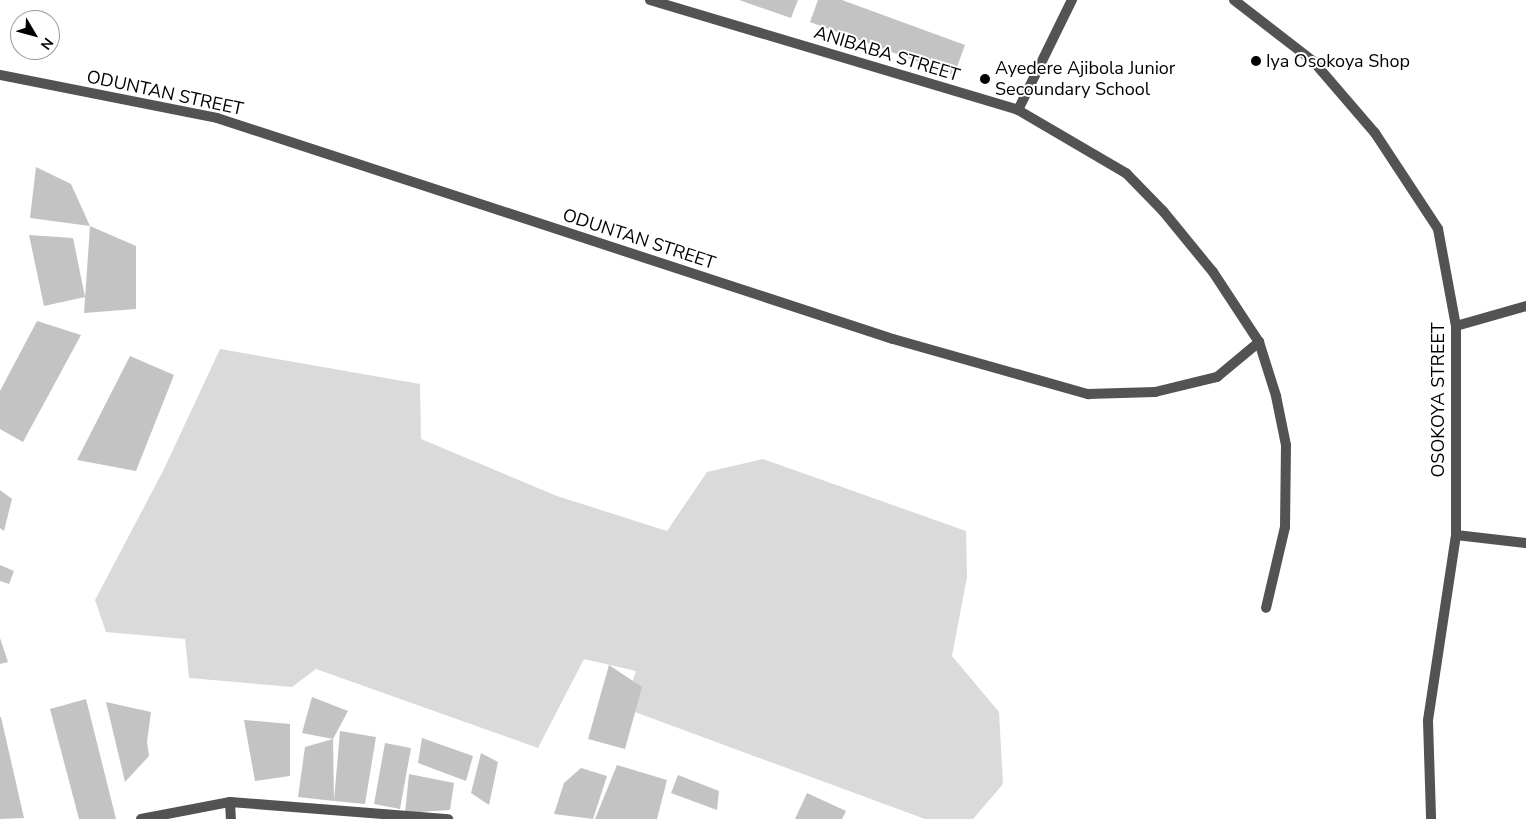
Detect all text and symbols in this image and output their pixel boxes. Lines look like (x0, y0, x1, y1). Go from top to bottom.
north arrow (10, 10, 60, 60)
street label: ANIBABA STREET (812, 22, 962, 86)
text: N (36, 34, 57, 54)
place label: Iya Osokoya Shop (1266, 50, 1410, 72)
marker: Iya Osokoya Shop (1250, 55, 1262, 67)
place label: Ayedere Ajibola Junior Secoundary School (995, 58, 1175, 100)
street label: ODUNTAN STREET (85, 66, 245, 120)
marker: Ayedere Ajibola Junior Secoundary School (979, 73, 991, 85)
street label: ODUNTAN STREET (560, 204, 718, 274)
street label: OSOKOYA STREET (1427, 323, 1449, 477)

